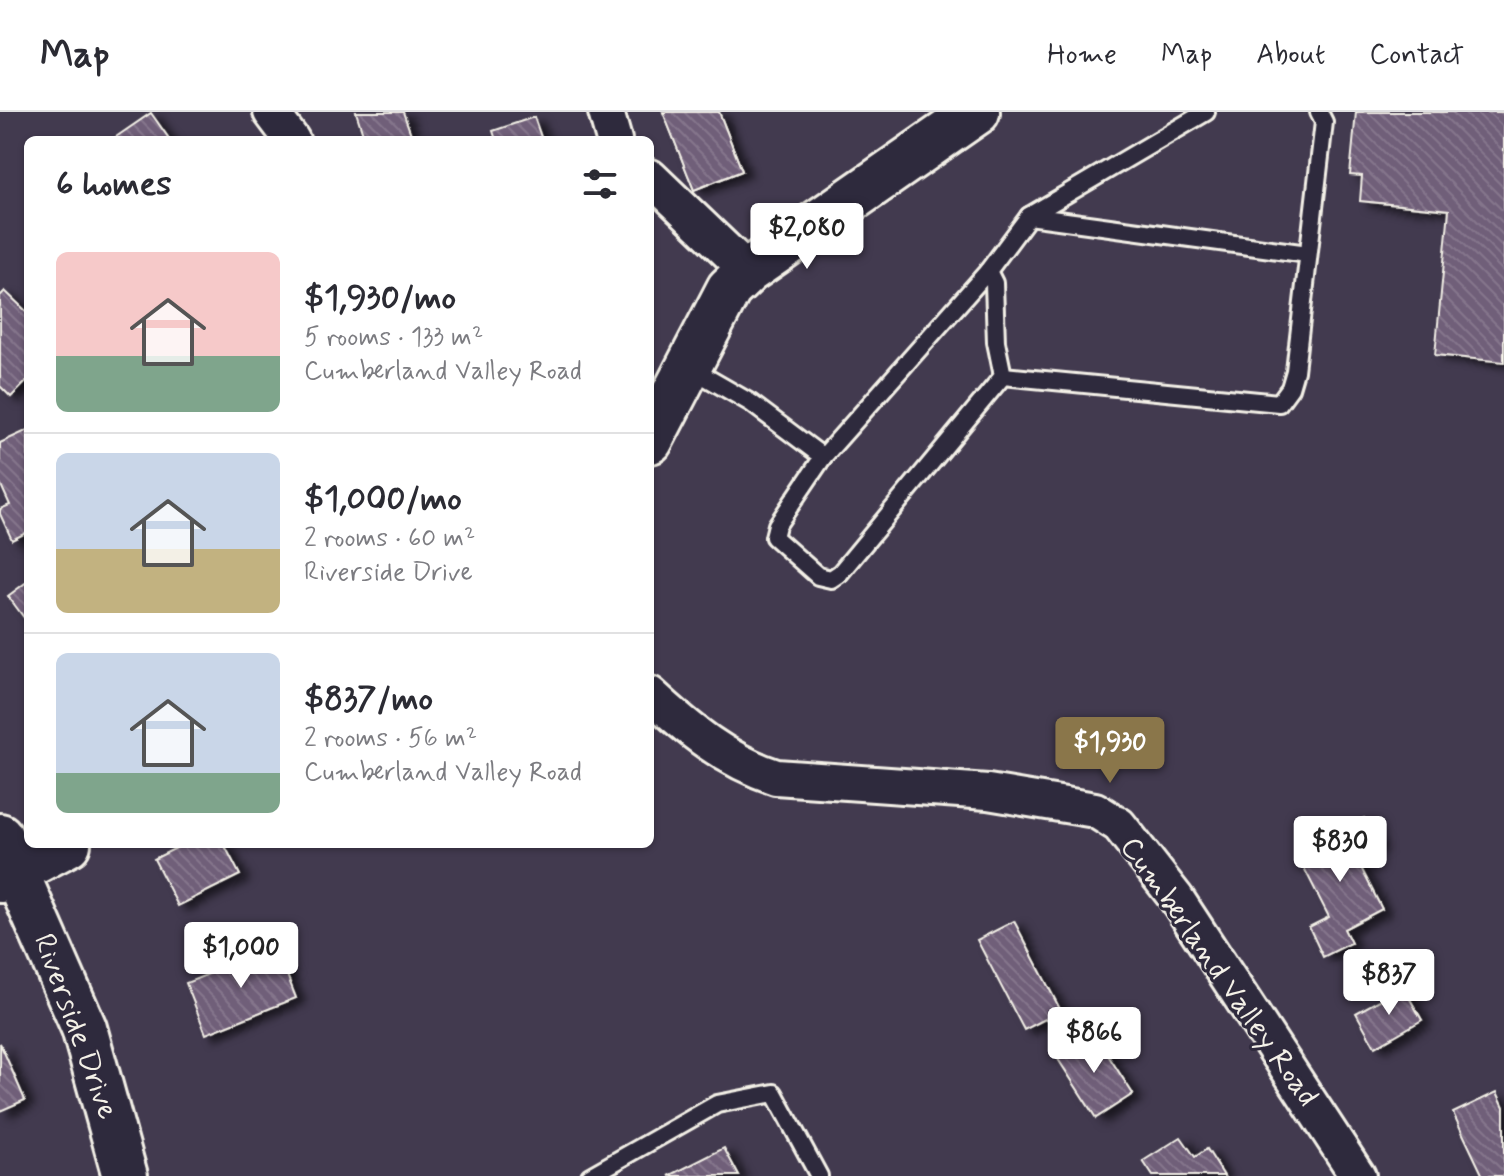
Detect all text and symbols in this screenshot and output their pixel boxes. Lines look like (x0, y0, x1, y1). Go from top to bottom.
text: Map (40, 31, 110, 80)
text: Home (1047, 37, 1117, 74)
text: Map (1161, 37, 1212, 74)
text: About (1256, 37, 1325, 74)
text: Contact (1369, 37, 1464, 74)
text: 6 homes (56, 162, 171, 207)
icon: filters (578, 162, 622, 206)
pin: $2,080 (742, 203, 872, 271)
text: $2,080 (768, 212, 846, 246)
text: $1,930/mo (304, 276, 456, 321)
icon: home (120, 284, 216, 380)
text: 5 rooms · 133 m² (304, 321, 483, 355)
text: Cumberland Valley Road (304, 355, 582, 389)
text: $1,000/mo (304, 477, 462, 522)
icon: home (120, 485, 216, 581)
text: 2 rooms · 60 m² (304, 522, 475, 556)
text: Riverside Drive (304, 556, 473, 590)
text: $837/mo (304, 677, 433, 722)
icon: home (120, 685, 216, 781)
pin: $1,930 (1045, 717, 1175, 785)
text: 2 rooms · 56 m² (304, 722, 477, 756)
text: $1,930 (1073, 726, 1147, 760)
text: Cumberland Valley Road (304, 756, 582, 790)
pin: $830 (1293, 816, 1387, 884)
text: $830 (1312, 825, 1368, 859)
street label: Cumberland Valley Road (1111, 829, 1327, 1114)
pin: $1,000 (176, 922, 306, 990)
street label: Riverside Drive (24, 928, 127, 1125)
text: $1,000 (202, 931, 280, 965)
pin: $837 (1342, 949, 1436, 1017)
text: $837 (1361, 958, 1417, 992)
pin: $866 (1047, 1007, 1141, 1075)
text: $866 (1066, 1016, 1122, 1050)

